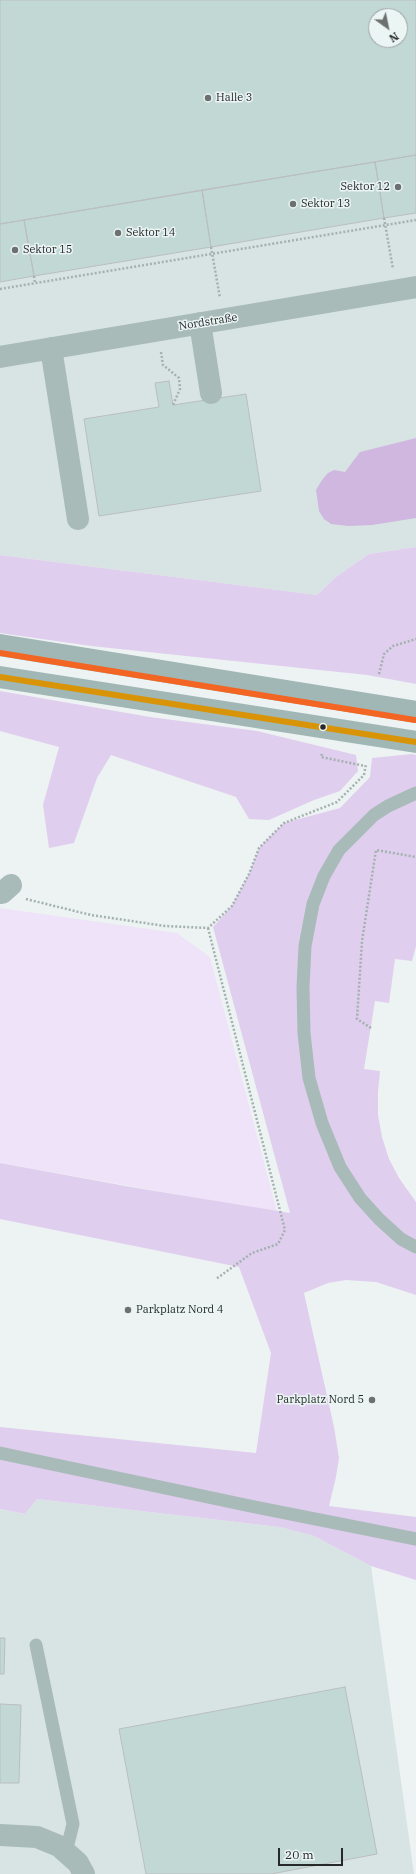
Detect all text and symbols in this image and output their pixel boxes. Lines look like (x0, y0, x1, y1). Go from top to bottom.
north arrow (368, 8, 408, 48)
text: N (387, 29, 401, 45)
place label: Halle 3 (216, 91, 252, 105)
marker: Halle 3 (203, 93, 213, 103)
place label: Sektor 12 (341, 180, 390, 194)
marker: Sektor 12 (393, 182, 403, 192)
place label: Sektor 13 (301, 197, 350, 211)
marker: Sektor 13 (288, 199, 298, 209)
place label: Sektor 14 (126, 226, 175, 240)
marker: Sektor 14 (113, 228, 123, 238)
place label: Sektor 15 (23, 243, 72, 257)
marker: Sektor 15 (10, 245, 20, 255)
street label: Nordstraße (178, 311, 238, 333)
unlabelled marker (318, 722, 328, 732)
place label: Parkplatz Nord 4 (136, 1303, 223, 1317)
marker: Parkplatz Nord 4 (123, 1305, 133, 1315)
place label: Parkplatz Nord 5 (277, 1393, 364, 1407)
marker: Parkplatz Nord 5 (367, 1395, 377, 1405)
scale bar (280, 1840, 345, 1866)
text: 20 m (285, 1847, 314, 1862)

